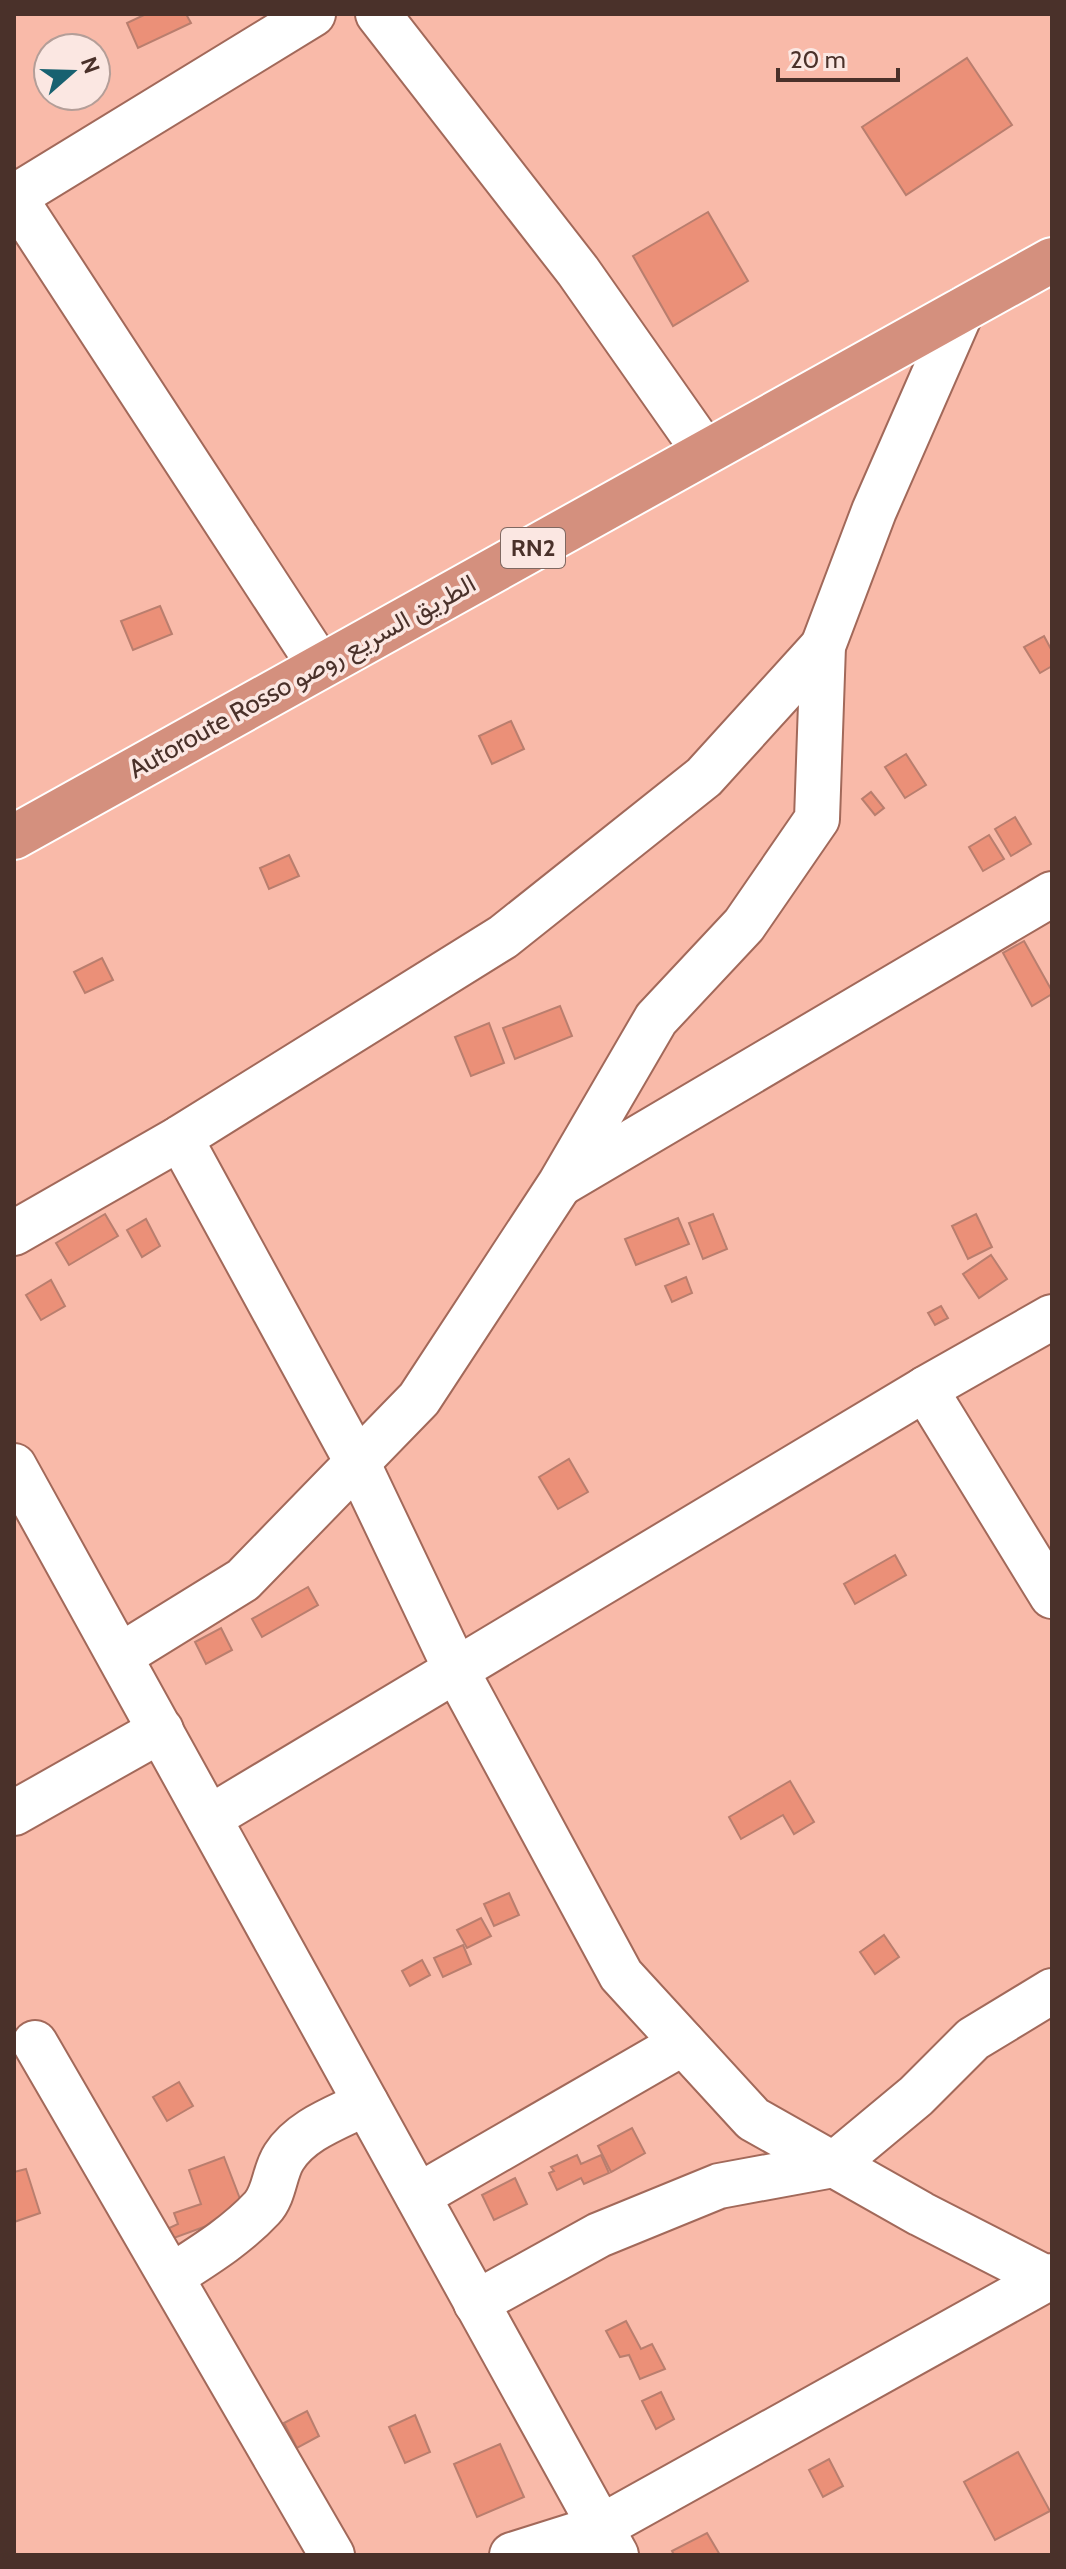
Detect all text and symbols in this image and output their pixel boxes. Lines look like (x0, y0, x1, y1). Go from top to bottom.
north arrow (32, 32, 112, 112)
scale bar (778, 32, 898, 82)
text: 20 m (790, 45, 846, 74)
text: N (75, 53, 106, 77)
road number: RN2 (501, 528, 565, 568)
street label: Autoroute Rosso الطريق السريع روصو (123, 567, 482, 787)

